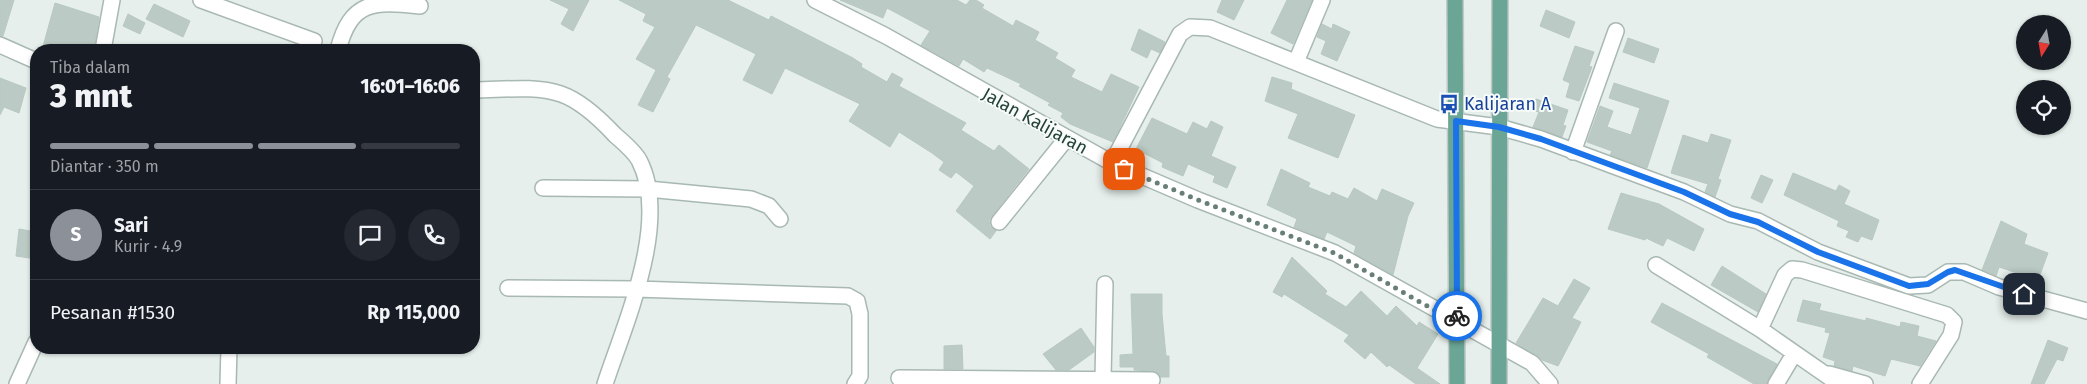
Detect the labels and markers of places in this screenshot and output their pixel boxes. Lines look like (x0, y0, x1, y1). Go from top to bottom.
bus stop icon: Kalijaran A (1438, 93, 1460, 115)
place label: Kalijaran A (1464, 93, 1552, 115)
pin (1103, 148, 1145, 190)
pin (2003, 273, 2045, 315)

